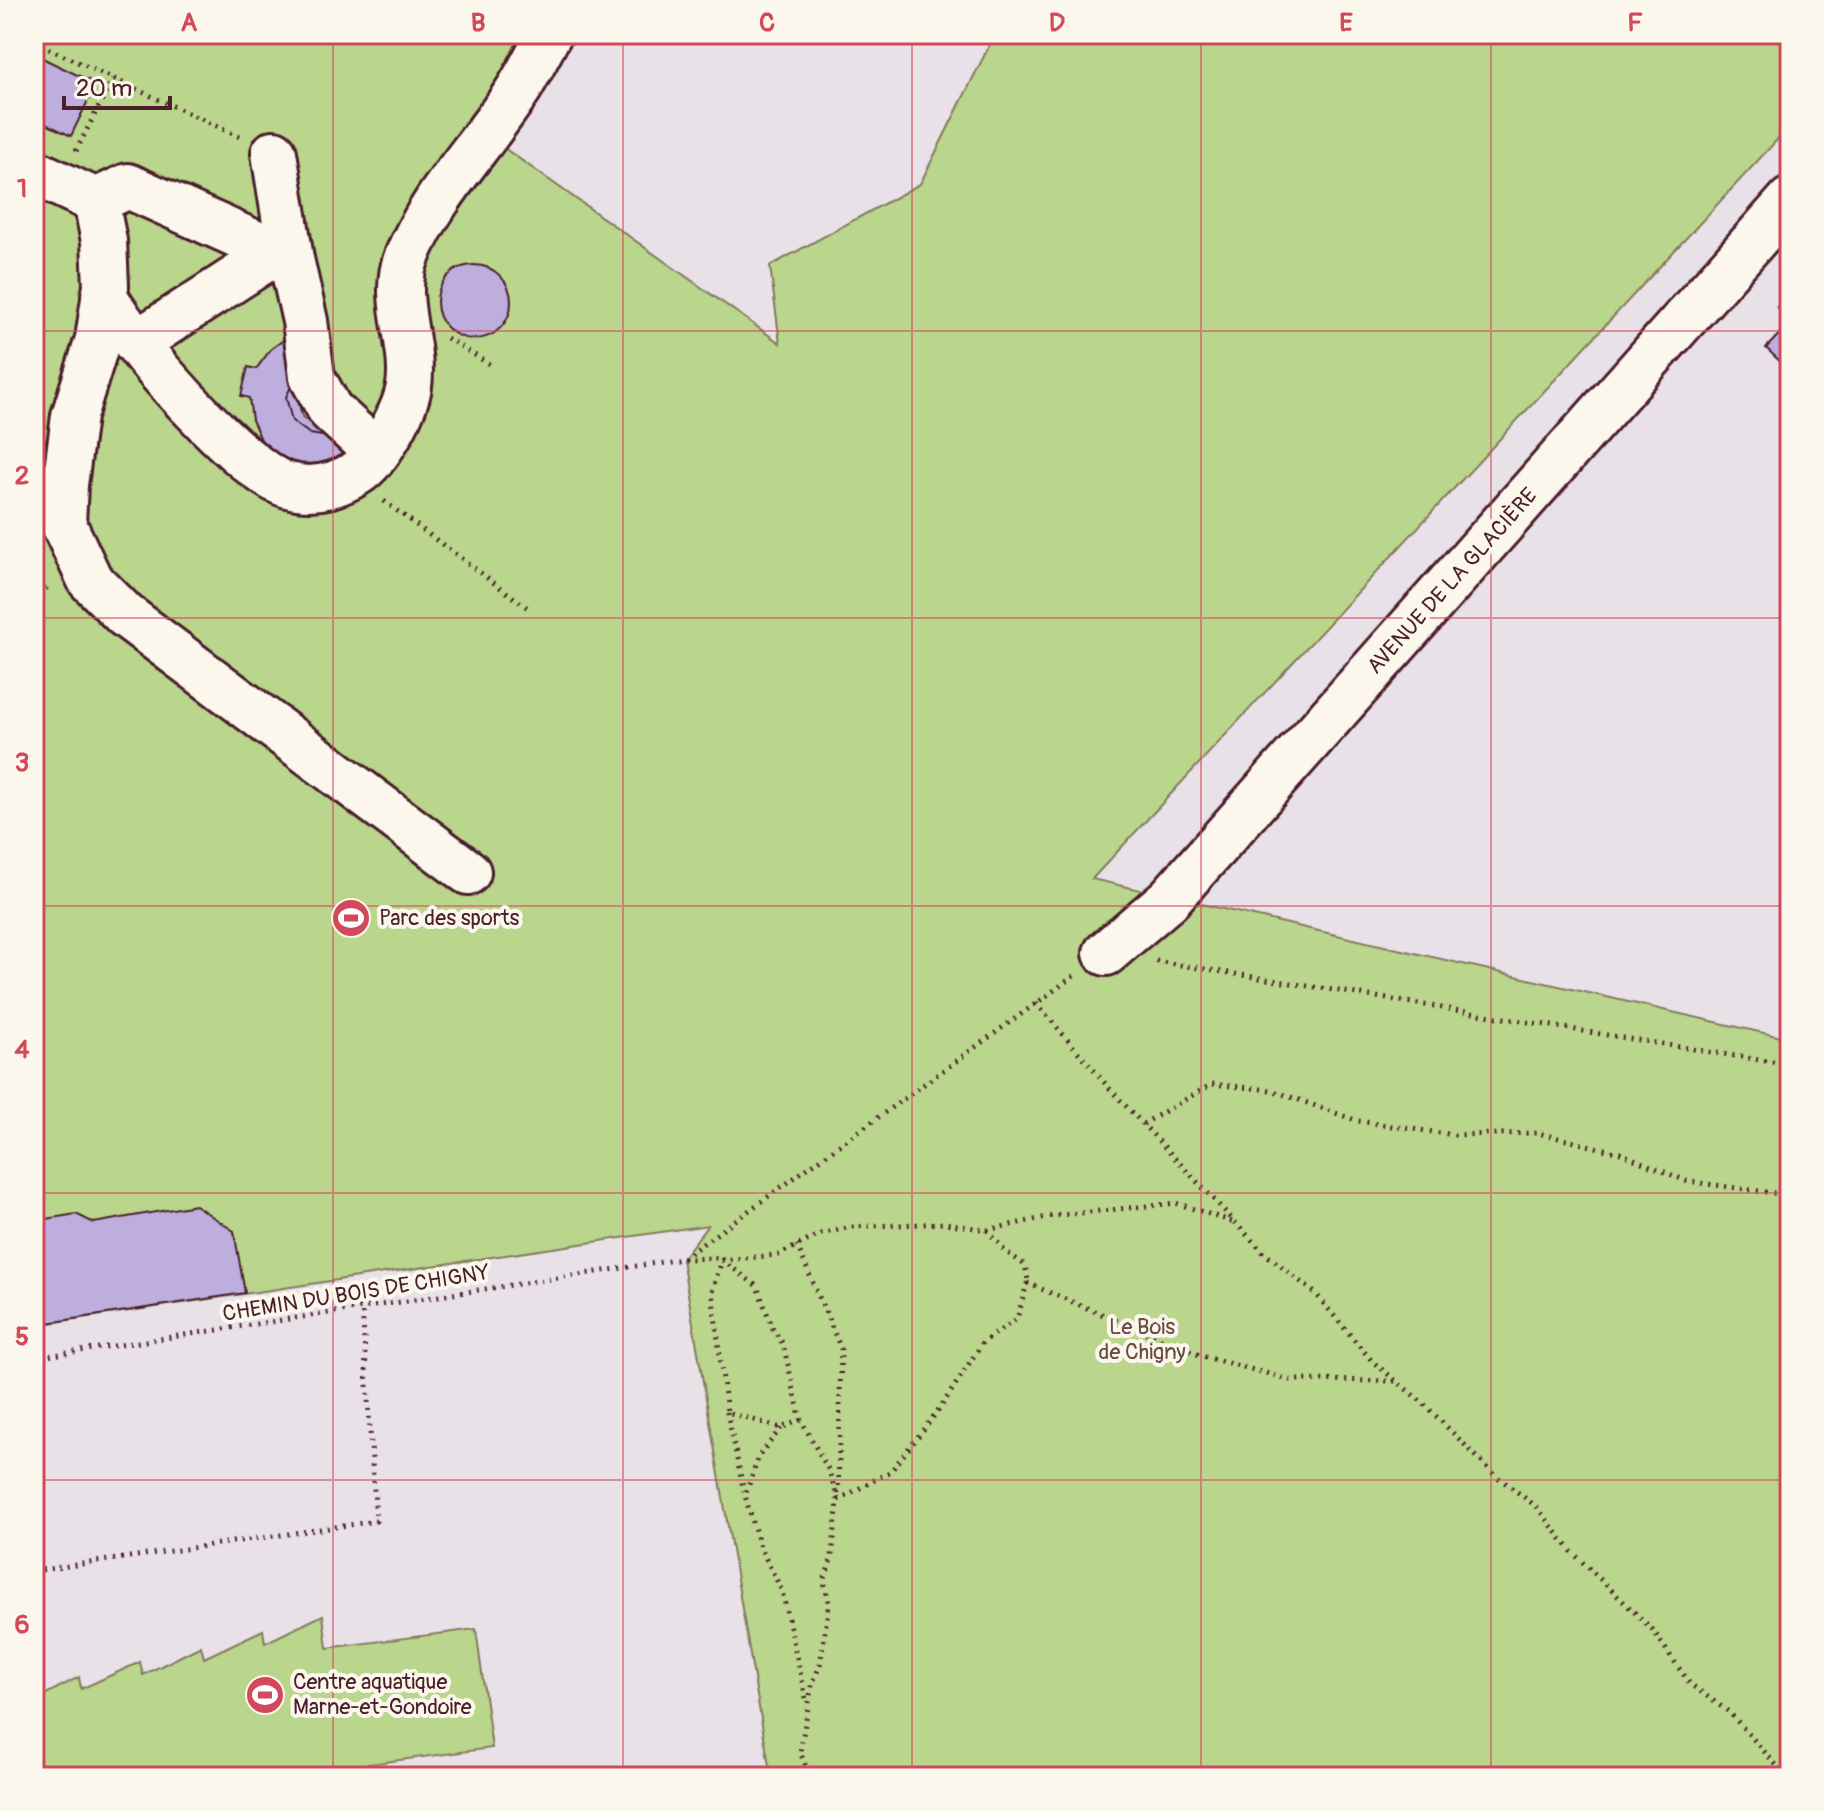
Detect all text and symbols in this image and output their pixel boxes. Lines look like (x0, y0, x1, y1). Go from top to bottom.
text: A (181, 7, 198, 39)
text: B (471, 7, 485, 39)
text: C (759, 7, 775, 39)
text: D (1049, 7, 1065, 39)
text: E (1339, 7, 1353, 39)
text: F (1627, 7, 1643, 39)
scale bar (64, 60, 170, 110)
text: 20 m (76, 74, 132, 103)
text: 1 (17, 173, 27, 205)
text: 2 (15, 460, 29, 492)
street label: AVENUE DE LA GLACIÈRE (1361, 482, 1543, 680)
text: 3 (15, 747, 29, 779)
sports icon: Parc des sports (330, 897, 372, 939)
place label: Parc des sports (379, 904, 520, 932)
text: 4 (14, 1034, 30, 1066)
street label: CHEMIN DU BOIS DE CHIGNY (220, 1258, 492, 1328)
park label: Le Bois de Chigny (1098, 1313, 1186, 1366)
text: 5 (15, 1321, 29, 1353)
text: 6 (14, 1609, 30, 1641)
place label: Centre aquatique Marne-et-Gondoire (293, 1668, 472, 1721)
sports icon: Centre aquatique Marne-et-Gondoire (244, 1674, 286, 1716)

